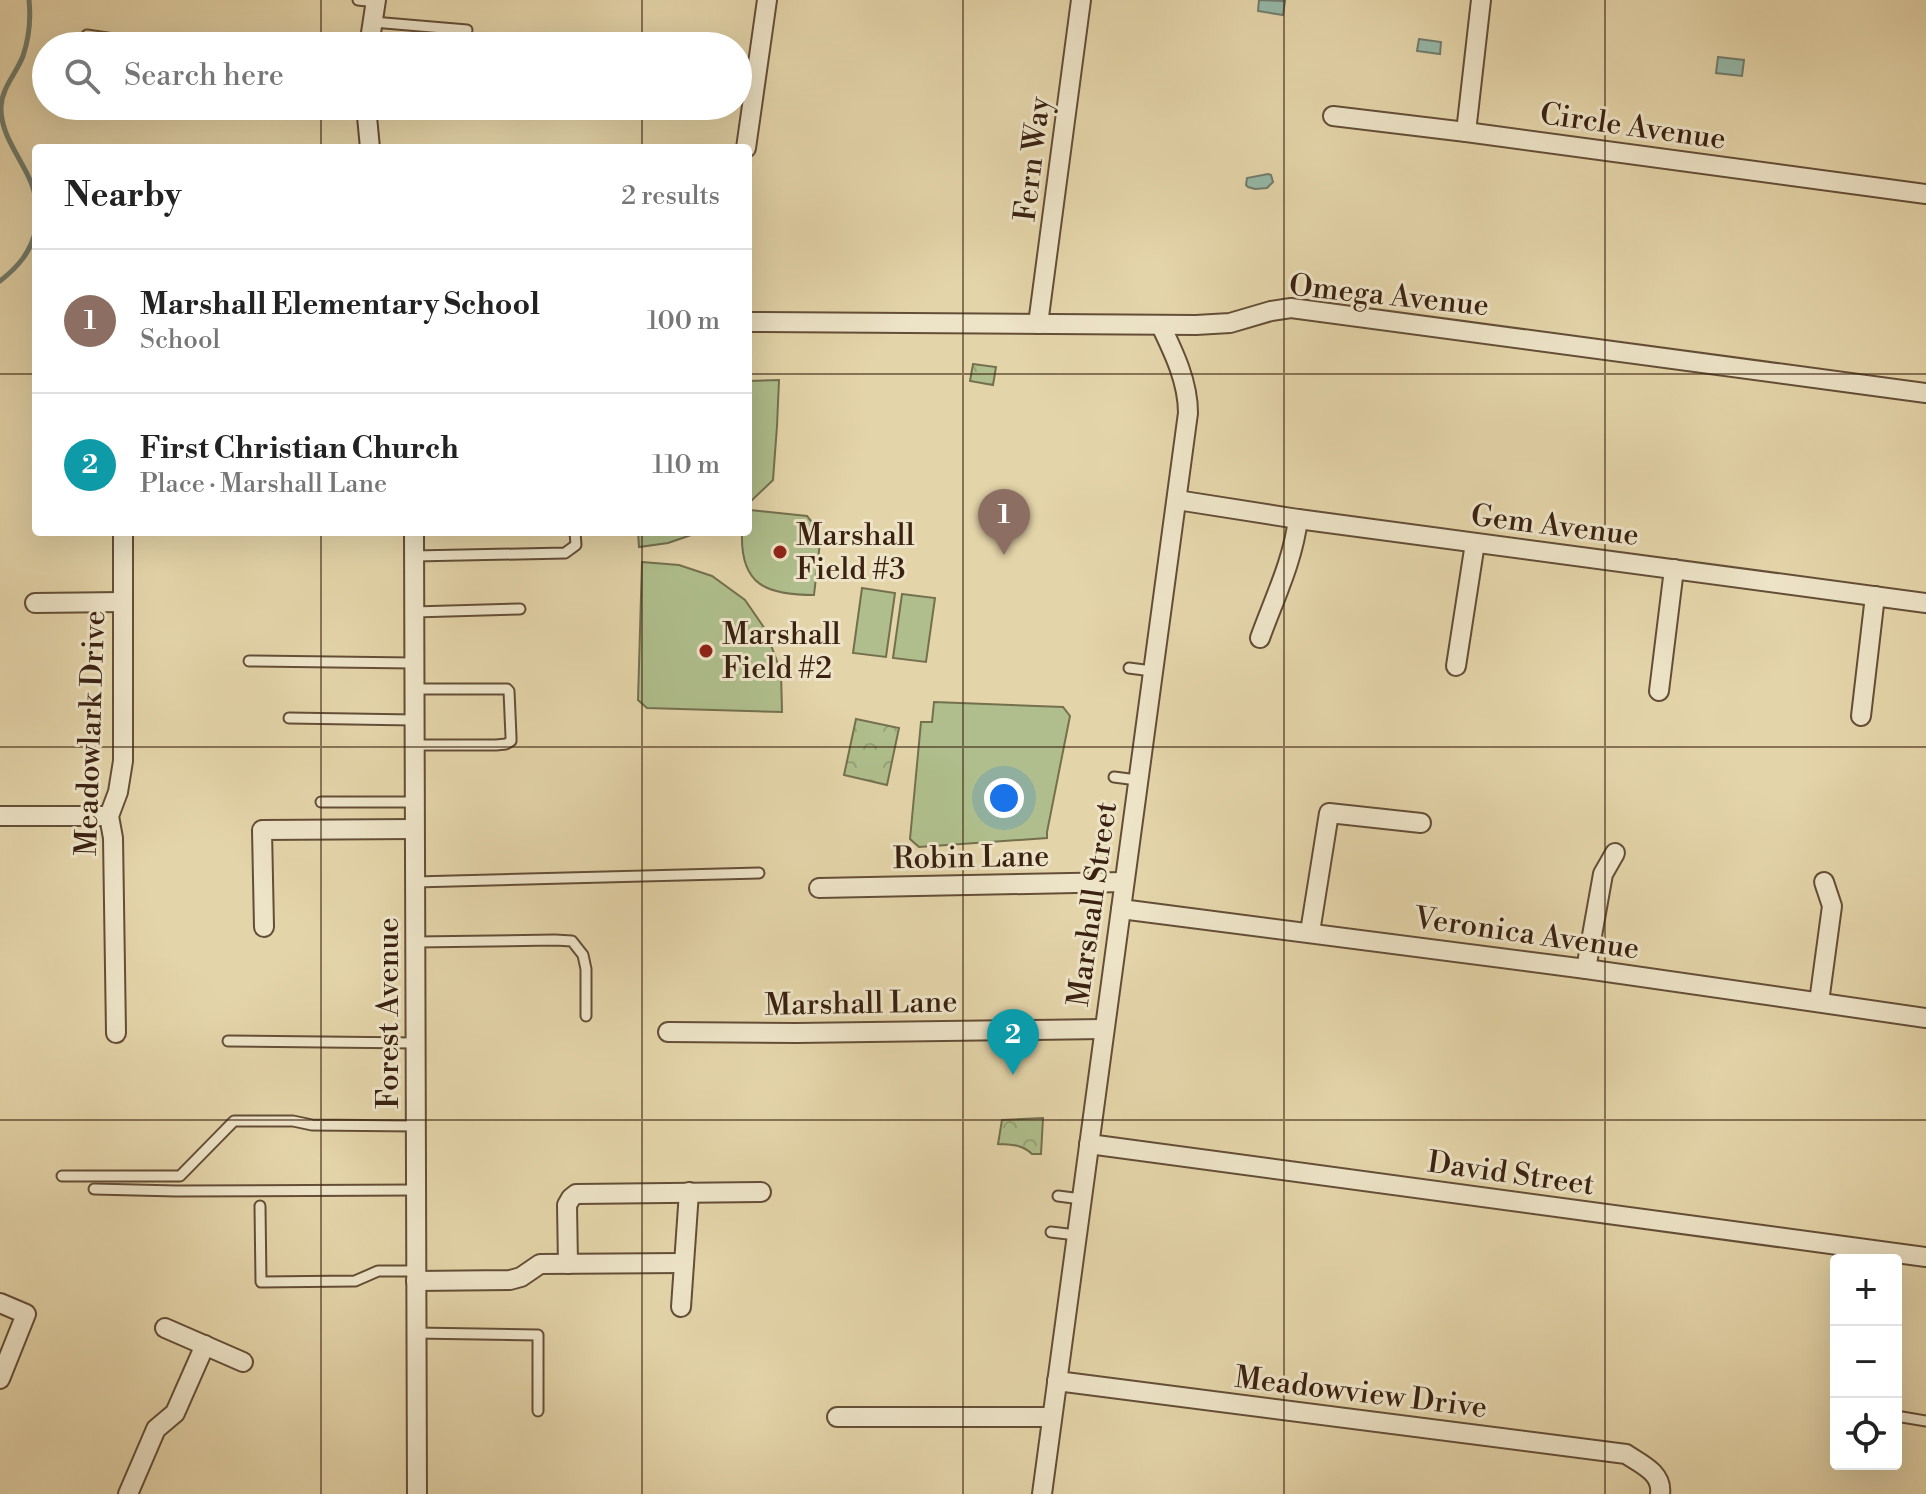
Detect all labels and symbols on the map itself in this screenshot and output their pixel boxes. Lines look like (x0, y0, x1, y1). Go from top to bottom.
street label: Fern Way (1007, 94, 1060, 224)
street label: Circle Avenue (1538, 95, 1728, 159)
street label: Omega Avenue (1287, 267, 1491, 325)
pin: 1 (978, 489, 1030, 555)
street label: Gem Avenue (1469, 497, 1641, 555)
place label: Marshall Field #3 (796, 517, 915, 589)
marker: Marshall Field #3 (771, 543, 789, 561)
street label: Meadowlark Drive (68, 610, 114, 856)
place label: Marshall Field #2 (722, 616, 841, 688)
marker: Marshall Field #2 (697, 642, 715, 660)
your location (984, 778, 1024, 818)
street label: Marshall Street (1060, 799, 1126, 1009)
street label: Robin Lane (892, 838, 1050, 878)
street label: Veronica Avenue (1411, 899, 1642, 969)
street label: Forest Avenue (370, 917, 408, 1109)
street label: Marshall Lane (764, 983, 958, 1025)
pin: 2 (987, 1009, 1039, 1075)
street label: David Street (1425, 1143, 1597, 1205)
street label: Meadowview Drive (1233, 1359, 1489, 1427)

